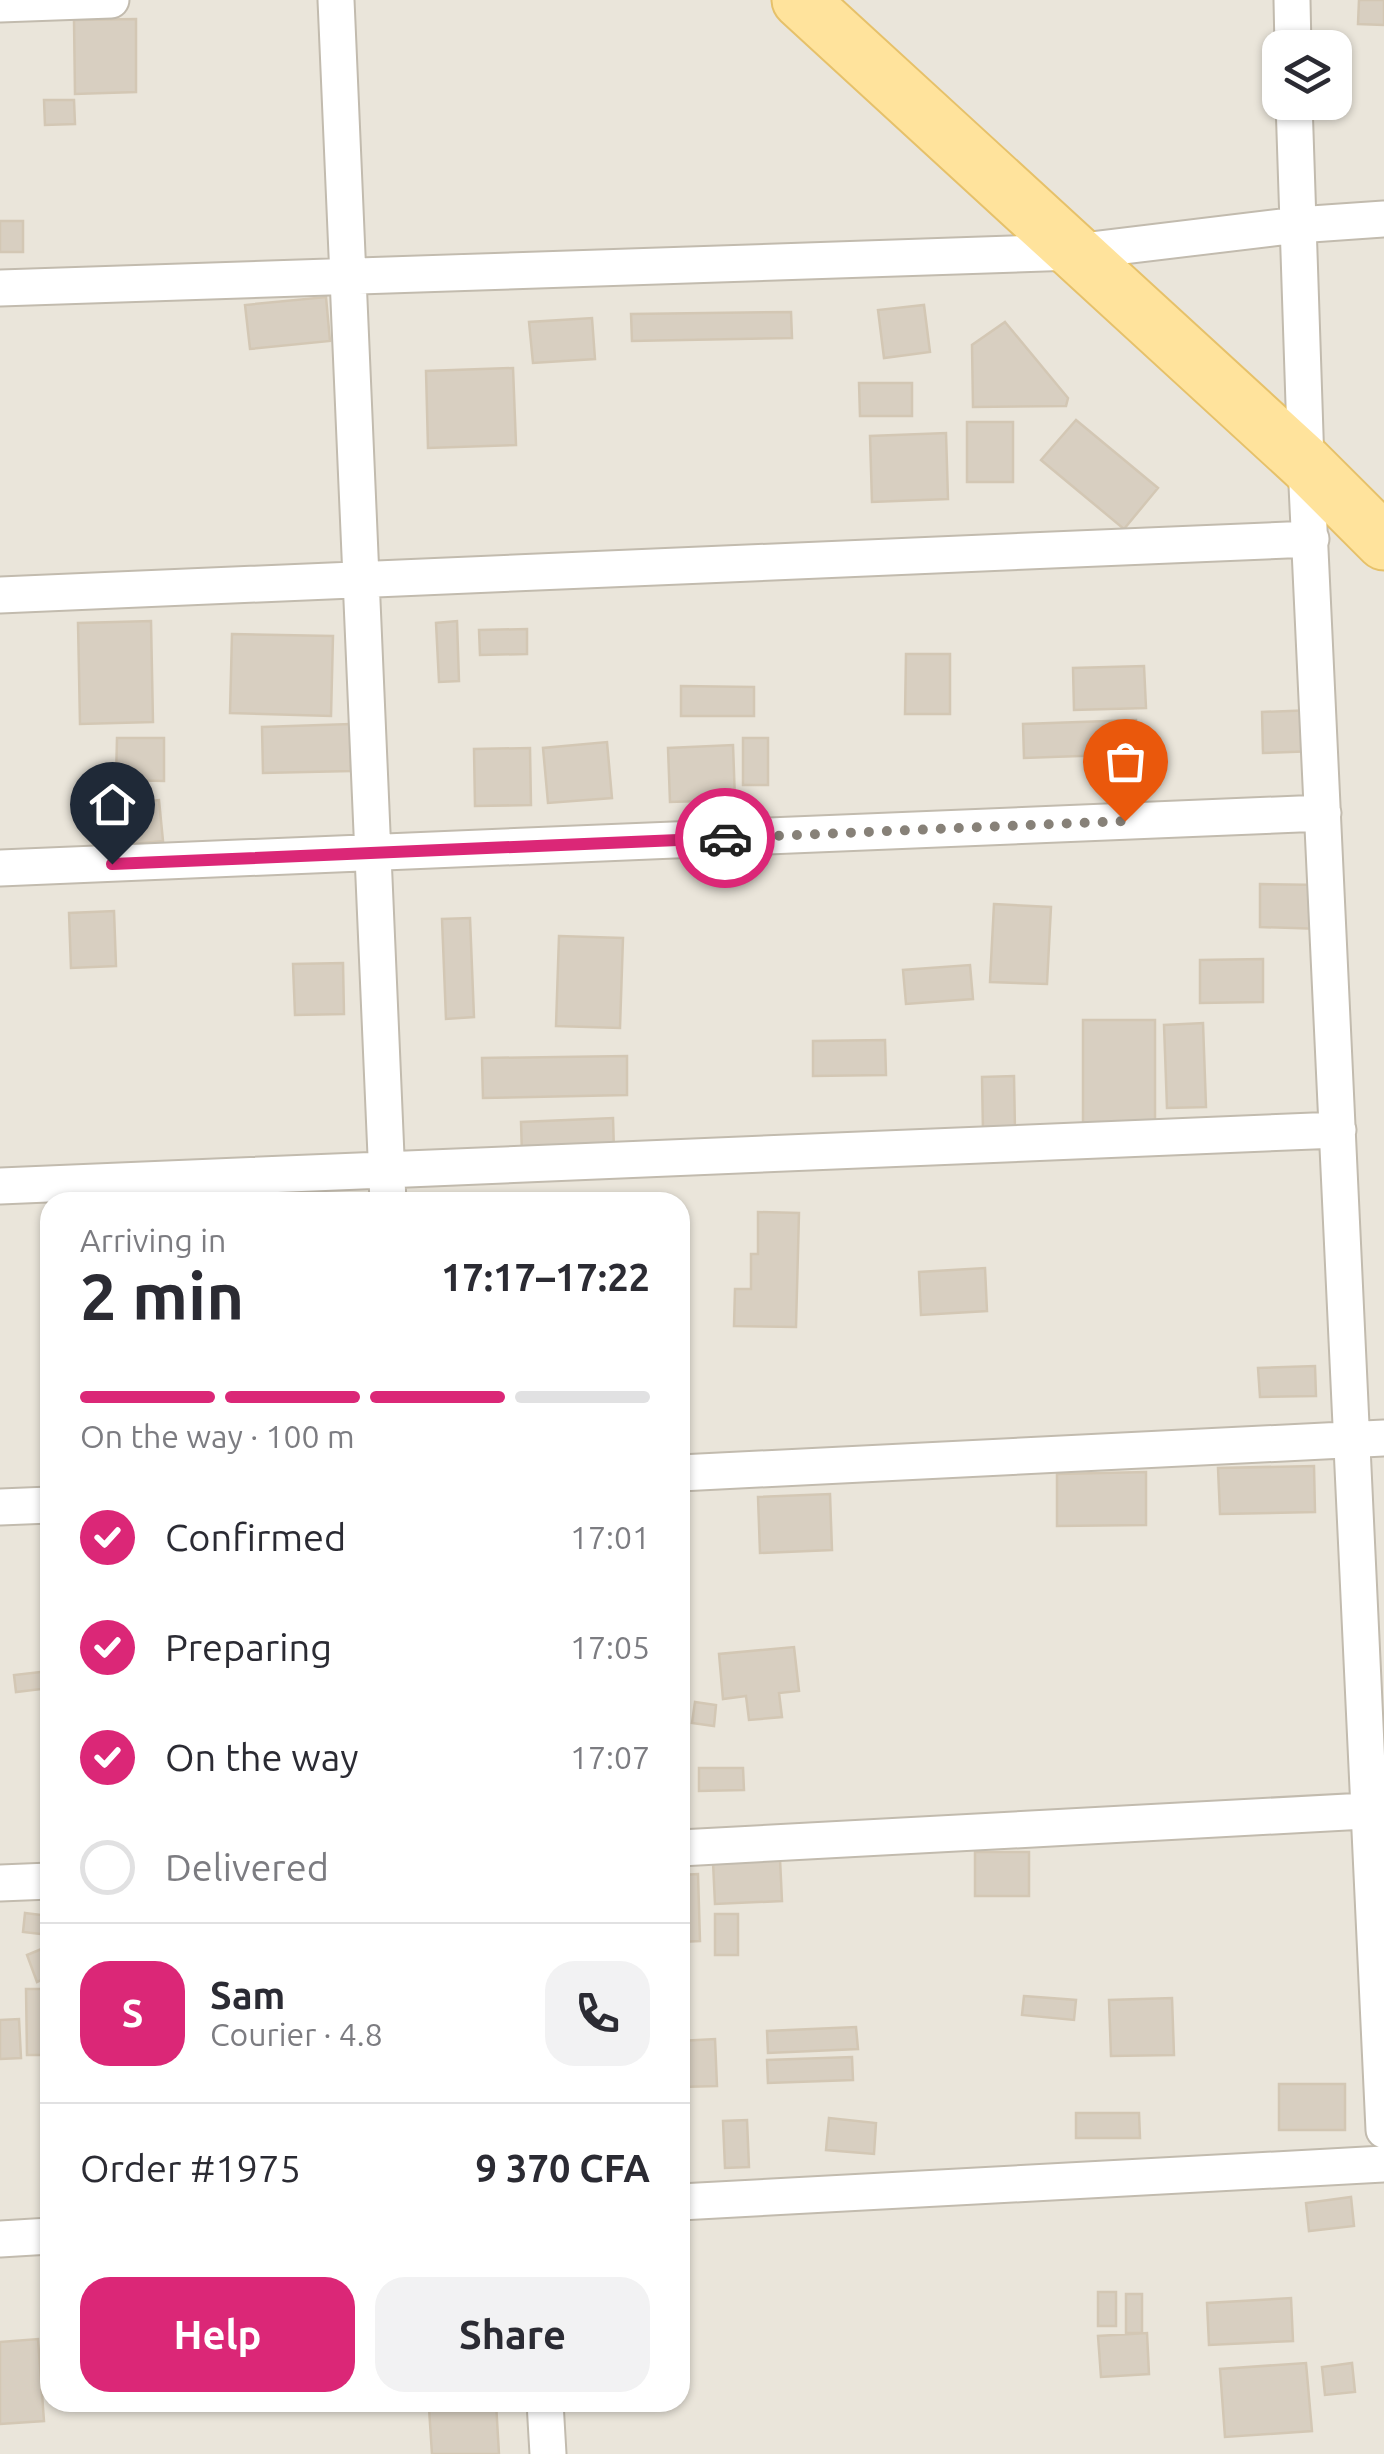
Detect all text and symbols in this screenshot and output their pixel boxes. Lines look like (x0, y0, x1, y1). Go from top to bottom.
map controls (1262, 30, 1352, 120)
button: layers (1262, 30, 1352, 120)
pin (1083, 719, 1168, 822)
icon: bag (1098, 734, 1153, 789)
pin (70, 762, 155, 865)
icon: home (85, 777, 140, 832)
courier (675, 788, 775, 888)
icon: car (698, 811, 753, 866)
text: Arriving in (80, 1222, 226, 1258)
text: 17:17–17:22 (441, 1256, 650, 1298)
text: 2 min (80, 1259, 244, 1332)
text: On the way · 100 m (80, 1418, 355, 1454)
icon: check (80, 1510, 135, 1565)
text: Confirmed (165, 1516, 346, 1558)
text: 17:01 (570, 1519, 650, 1555)
icon: check (80, 1620, 135, 1675)
text: Preparing (165, 1626, 332, 1668)
text: 17:05 (570, 1629, 650, 1665)
icon: check (80, 1730, 135, 1785)
text: On the way (165, 1736, 358, 1778)
text: 17:07 (570, 1739, 650, 1775)
text: Delivered (165, 1846, 329, 1888)
button: phone (545, 1961, 650, 2066)
text: Sam (210, 1974, 285, 2016)
text: S (122, 1992, 143, 2034)
text: Courier · 4.8 (210, 2016, 383, 2052)
text: Order #1975 (80, 2147, 301, 2189)
text: 9 370 CFA (476, 2147, 650, 2189)
button: Help (80, 2277, 355, 2392)
button: Share (375, 2277, 650, 2392)

